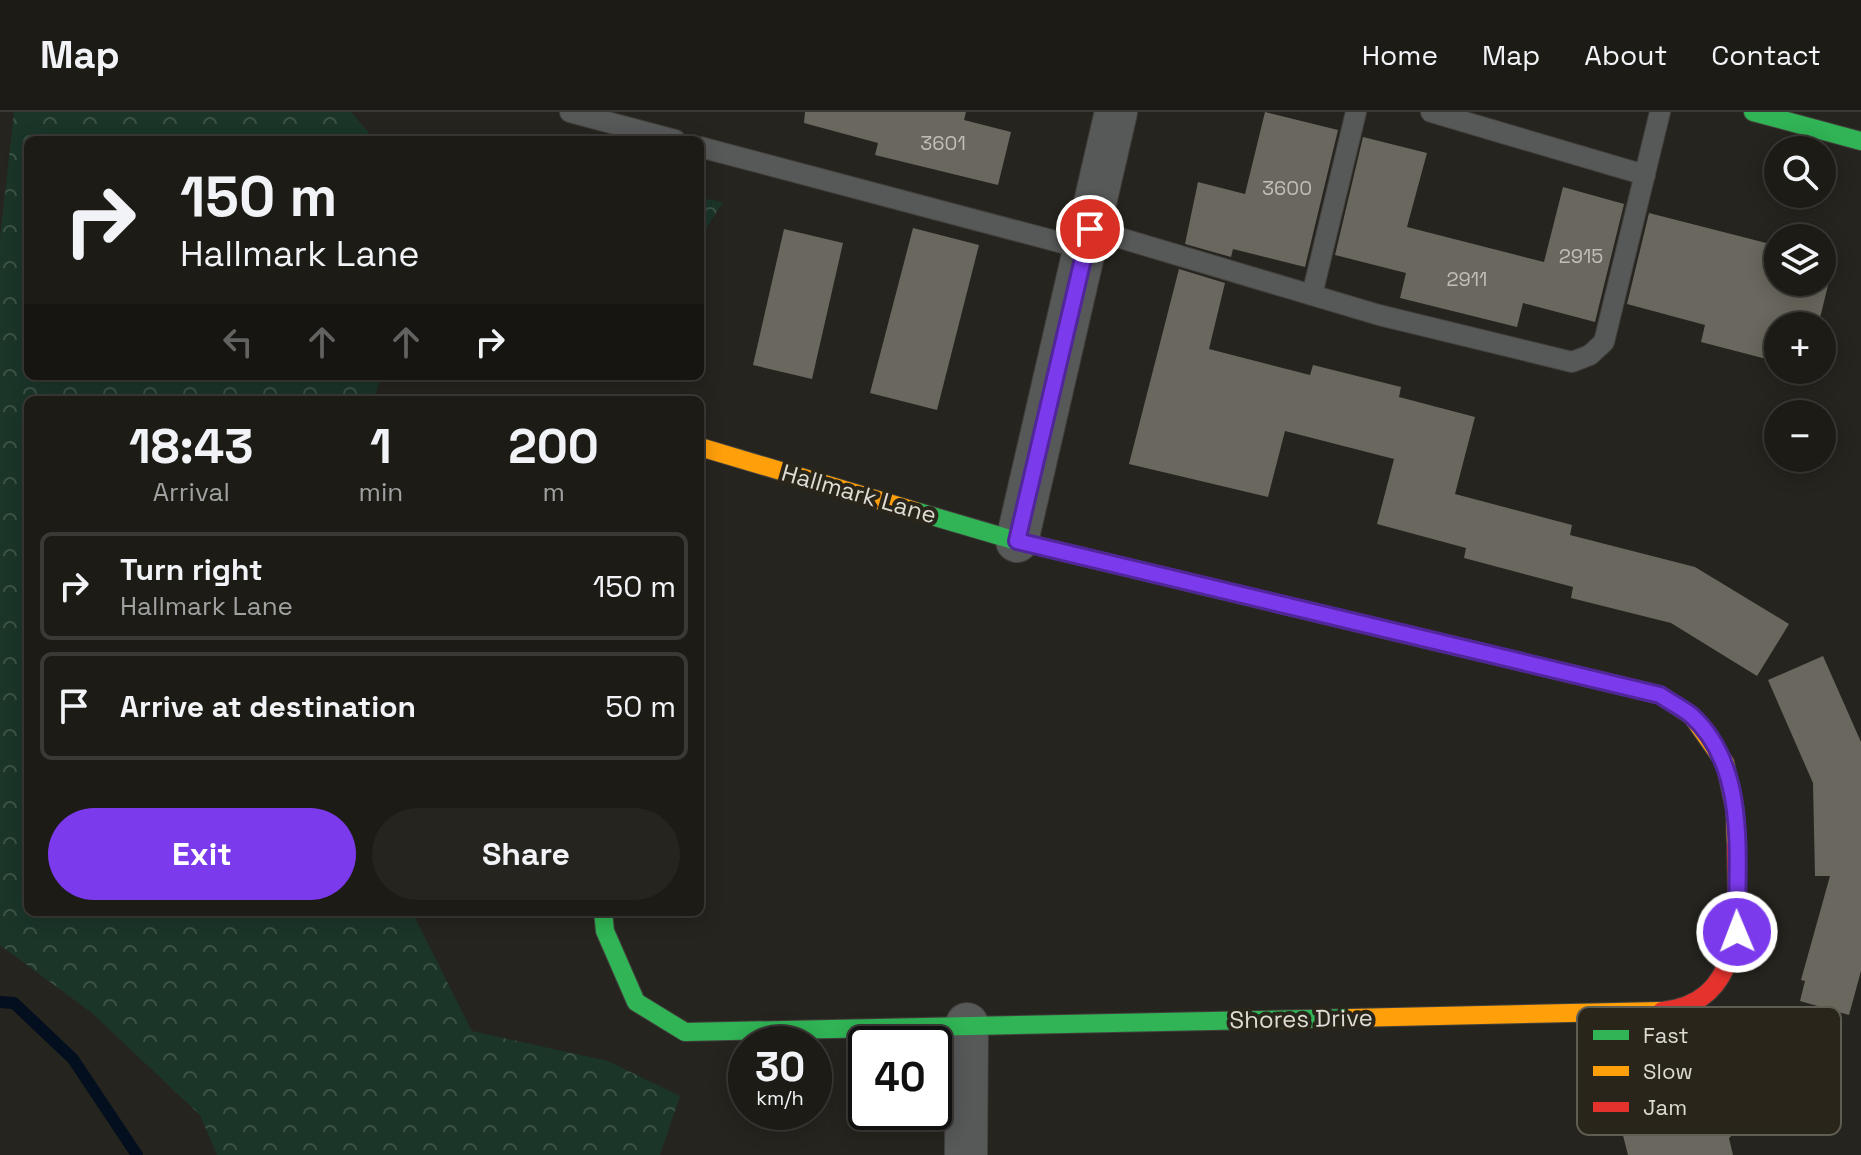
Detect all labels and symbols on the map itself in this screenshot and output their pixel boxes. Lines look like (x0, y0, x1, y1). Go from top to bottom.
house number: 3601 (920, 130, 966, 156)
house number: 3600 (1262, 175, 1312, 201)
pin (1056, 195, 1124, 263)
house number: 2915 (1559, 243, 1603, 269)
house number: 2911 (1447, 266, 1487, 292)
street label: Hallmark Lane (778, 457, 940, 530)
position arrow (1695, 890, 1779, 974)
street label: Shores Drive (1229, 1002, 1373, 1035)
legend (1577, 1007, 1841, 1135)
text: Fast (1643, 1021, 1689, 1049)
speed limit sign: 40 (848, 1026, 952, 1130)
text: Slow (1643, 1057, 1693, 1085)
text: Jam (1643, 1093, 1687, 1121)

